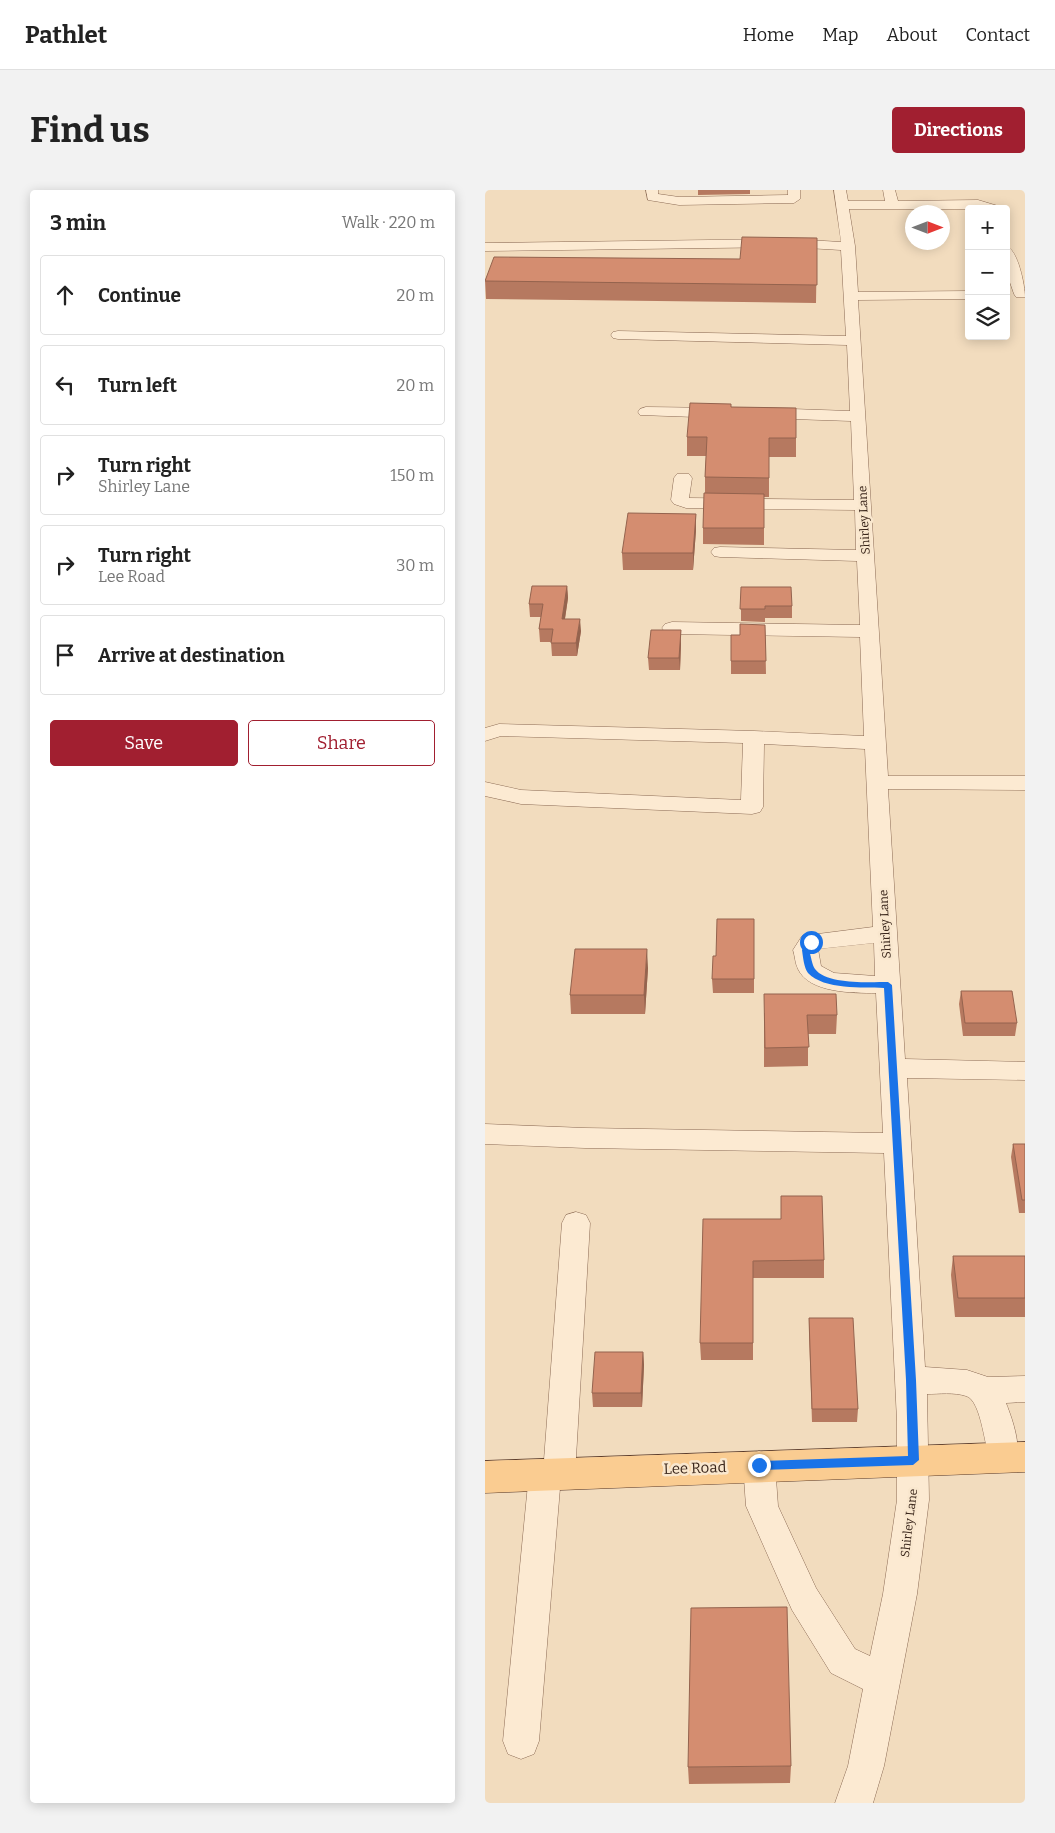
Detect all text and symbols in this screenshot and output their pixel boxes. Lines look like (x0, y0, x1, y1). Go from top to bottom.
text: Pathlet (25, 21, 107, 49)
text: Home (743, 24, 794, 46)
text: Map (822, 24, 858, 46)
text: About (886, 24, 937, 46)
text: Contact (965, 24, 1030, 46)
button: Directions (892, 107, 1025, 153)
text: Find us (30, 109, 150, 151)
north arrow (905, 205, 950, 250)
map controls (965, 205, 1010, 340)
button: + (965, 205, 1010, 250)
text: 3 min (50, 210, 106, 236)
text: Walk · 220 m (342, 213, 435, 232)
button: − (965, 250, 1010, 295)
icon: ahead (51, 281, 79, 309)
text: Continue (98, 284, 181, 307)
text: 20 m (397, 286, 434, 305)
button: layers (965, 295, 1010, 340)
icon: left (51, 371, 79, 399)
text: Turn left (98, 374, 177, 397)
text: 20 m (397, 376, 434, 395)
text: Turn right (98, 454, 191, 477)
icon: right (51, 461, 79, 489)
text: 150 m (390, 466, 434, 485)
text: Shirley Lane (98, 477, 190, 496)
street label: Shirley Lane (855, 485, 873, 555)
text: Turn right (98, 544, 191, 567)
icon: right (51, 551, 79, 579)
text: 30 m (396, 556, 434, 575)
text: Lee Road (98, 567, 165, 586)
icon: arrive (51, 641, 79, 669)
text: Arrive at destination (98, 644, 285, 667)
button: Save (50, 720, 238, 766)
button: Share (248, 720, 435, 766)
street label: Shirley Lane (876, 889, 894, 959)
route start (800, 931, 823, 954)
route end (748, 1454, 771, 1477)
street label: Lee Road (663, 1458, 727, 1478)
street label: Shirley Lane (898, 1488, 920, 1558)

